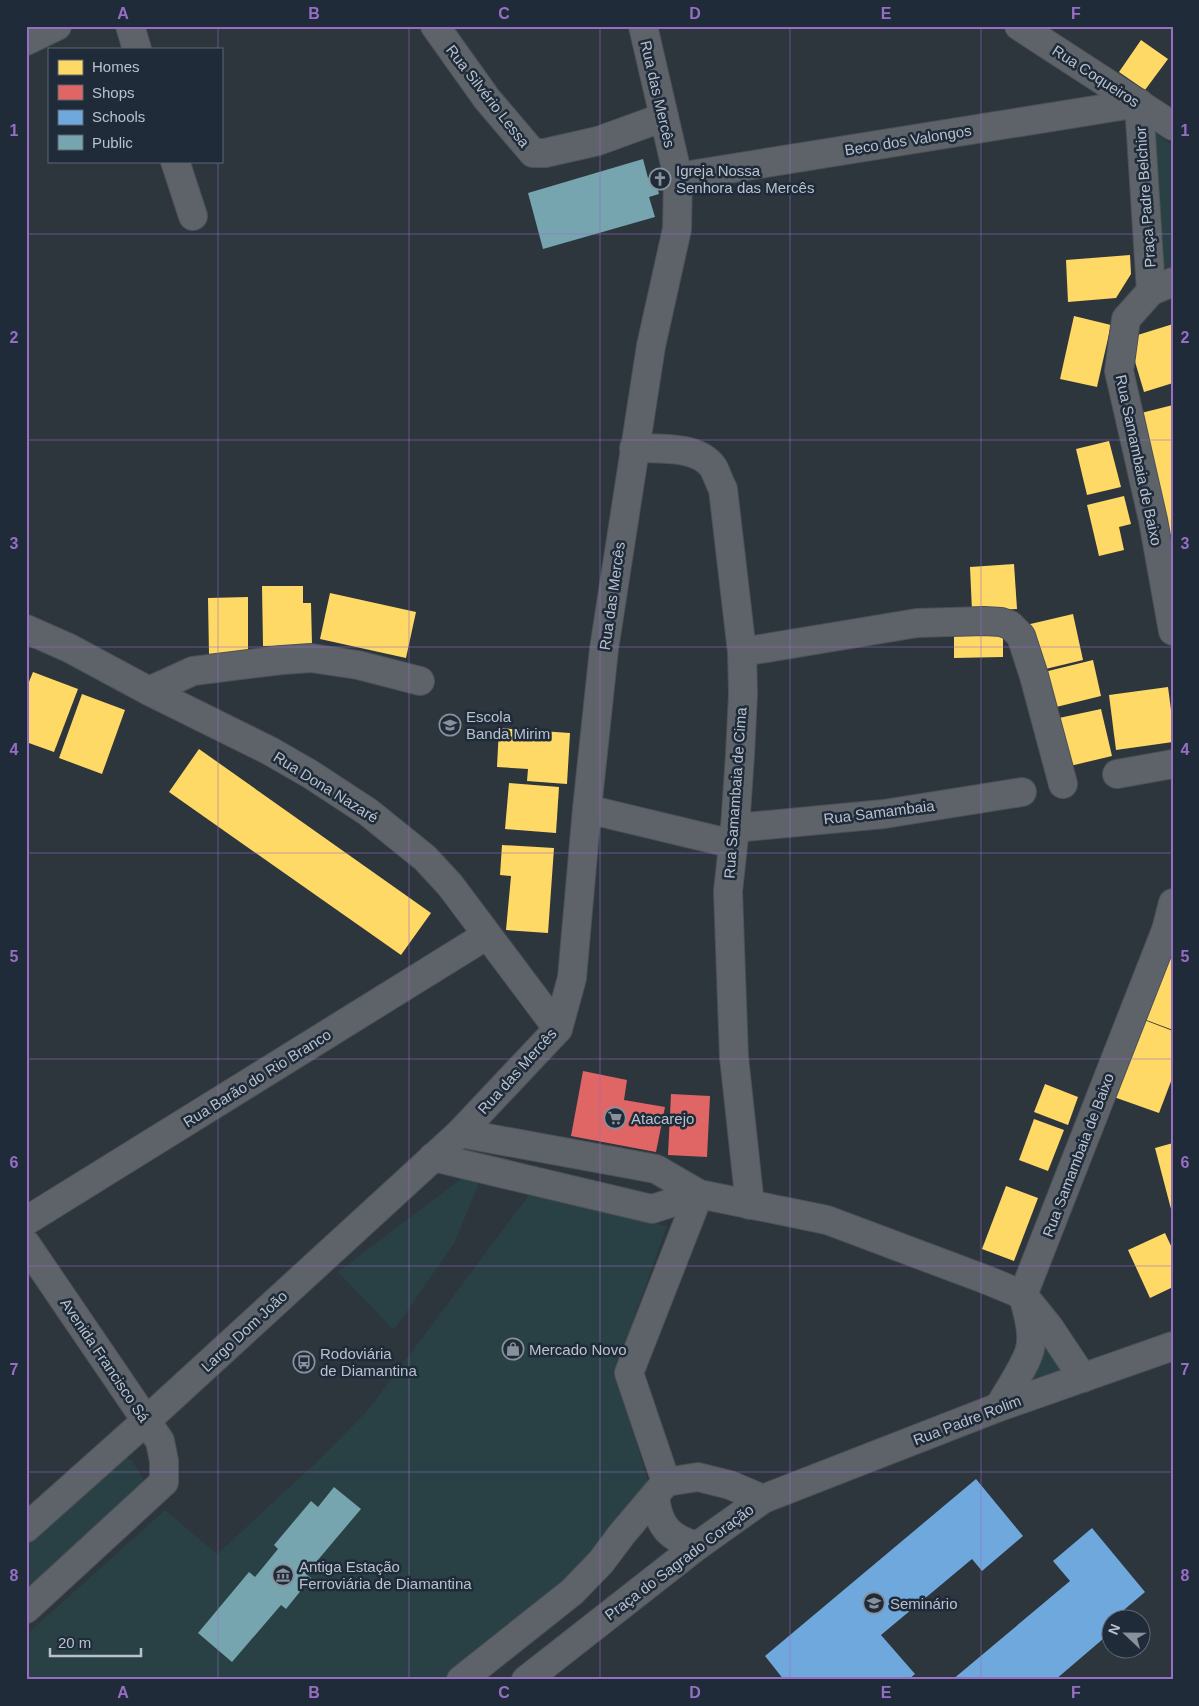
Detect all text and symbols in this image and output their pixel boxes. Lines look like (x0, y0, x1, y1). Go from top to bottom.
text: A (117, 5, 129, 22)
text: B (308, 5, 320, 22)
text: C (498, 5, 510, 22)
text: D (689, 5, 701, 22)
text: E (881, 5, 892, 22)
text: F (1071, 5, 1081, 22)
street label: Rua das Mercês (637, 39, 679, 149)
street label: Rua Silvério Lessa (443, 41, 534, 151)
street label: Rua Coqueiros (1049, 42, 1143, 110)
legend (48, 48, 222, 162)
text: Homes (92, 58, 140, 75)
text: Shops (92, 84, 135, 101)
text: Schools (92, 108, 145, 125)
text: 1 (10, 122, 19, 139)
street label: Beco dos Valongos (843, 122, 973, 158)
text: 1 (1181, 122, 1190, 139)
street label: Praça Padre Belchior (1132, 126, 1158, 268)
text: Public (92, 134, 133, 151)
place label: Igreja Nossa Senhora das Mercês (676, 162, 814, 196)
church icon: Igreja Nossa Senhora das Mercês (648, 167, 672, 191)
text: 2 (10, 329, 19, 346)
text: 2 (1181, 329, 1190, 346)
street label: Rua Samambaia de Baixo (1113, 373, 1165, 547)
text: 3 (10, 535, 19, 552)
text: 3 (1181, 535, 1190, 552)
street label: Rua das Mercês (596, 541, 628, 651)
street label: Rua Samambaia de Cima (721, 706, 750, 879)
place label: Escola Banda Mirim (466, 708, 550, 742)
school or university icon: Escola Banda Mirim (438, 713, 462, 737)
text: 4 (10, 741, 19, 758)
text: 4 (1181, 741, 1190, 758)
street label: Rua Dona Nazaré (271, 748, 381, 826)
street label: Rua Samambaia (823, 797, 936, 827)
text: 5 (10, 948, 19, 965)
text: 5 (1181, 948, 1190, 965)
street label: Rua das Mercês (474, 1025, 560, 1117)
street label: Rua Barão do Rio Branco (180, 1026, 334, 1130)
street label: Rua Samambaia de Baixo (1039, 1071, 1117, 1239)
supermarket icon: Atacarejo (603, 1106, 627, 1130)
place label: Atacarejo (631, 1110, 694, 1127)
text: 6 (10, 1154, 19, 1171)
text: 6 (1181, 1154, 1190, 1171)
street label: Largo Dom João (198, 1287, 290, 1375)
street label: Avenida Francisco Sá (57, 1295, 153, 1426)
shop icon: Mercado Novo (501, 1337, 525, 1361)
place label: Mercado Novo (529, 1341, 627, 1358)
place label: Rodoviária de Diamantina (320, 1345, 417, 1379)
bus stop icon: Rodoviária de Diamantina (292, 1350, 316, 1374)
text: 7 (10, 1361, 19, 1378)
text: 7 (1181, 1361, 1190, 1378)
street label: Rua Padre Rolim (911, 1392, 1023, 1448)
street label: Praça do Sagrado Coração (601, 1501, 757, 1623)
place label: Antiga Estação Ferroviária de Diamantina (299, 1558, 472, 1592)
museum icon: Antiga Estação Ferroviária de Diamantina (271, 1563, 295, 1587)
text: 8 (10, 1567, 19, 1584)
text: 8 (1181, 1567, 1190, 1584)
school or university icon: Seminário (862, 1591, 886, 1615)
place label: Seminário (890, 1595, 958, 1612)
north arrow (1102, 1608, 1152, 1658)
text: N (1105, 1621, 1123, 1637)
scale bar (50, 1626, 141, 1658)
text: 20 m (58, 1634, 91, 1651)
text: A (117, 1684, 129, 1701)
text: B (308, 1684, 320, 1701)
text: C (498, 1684, 510, 1701)
text: D (689, 1684, 701, 1701)
text: E (881, 1684, 892, 1701)
text: F (1071, 1684, 1081, 1701)

